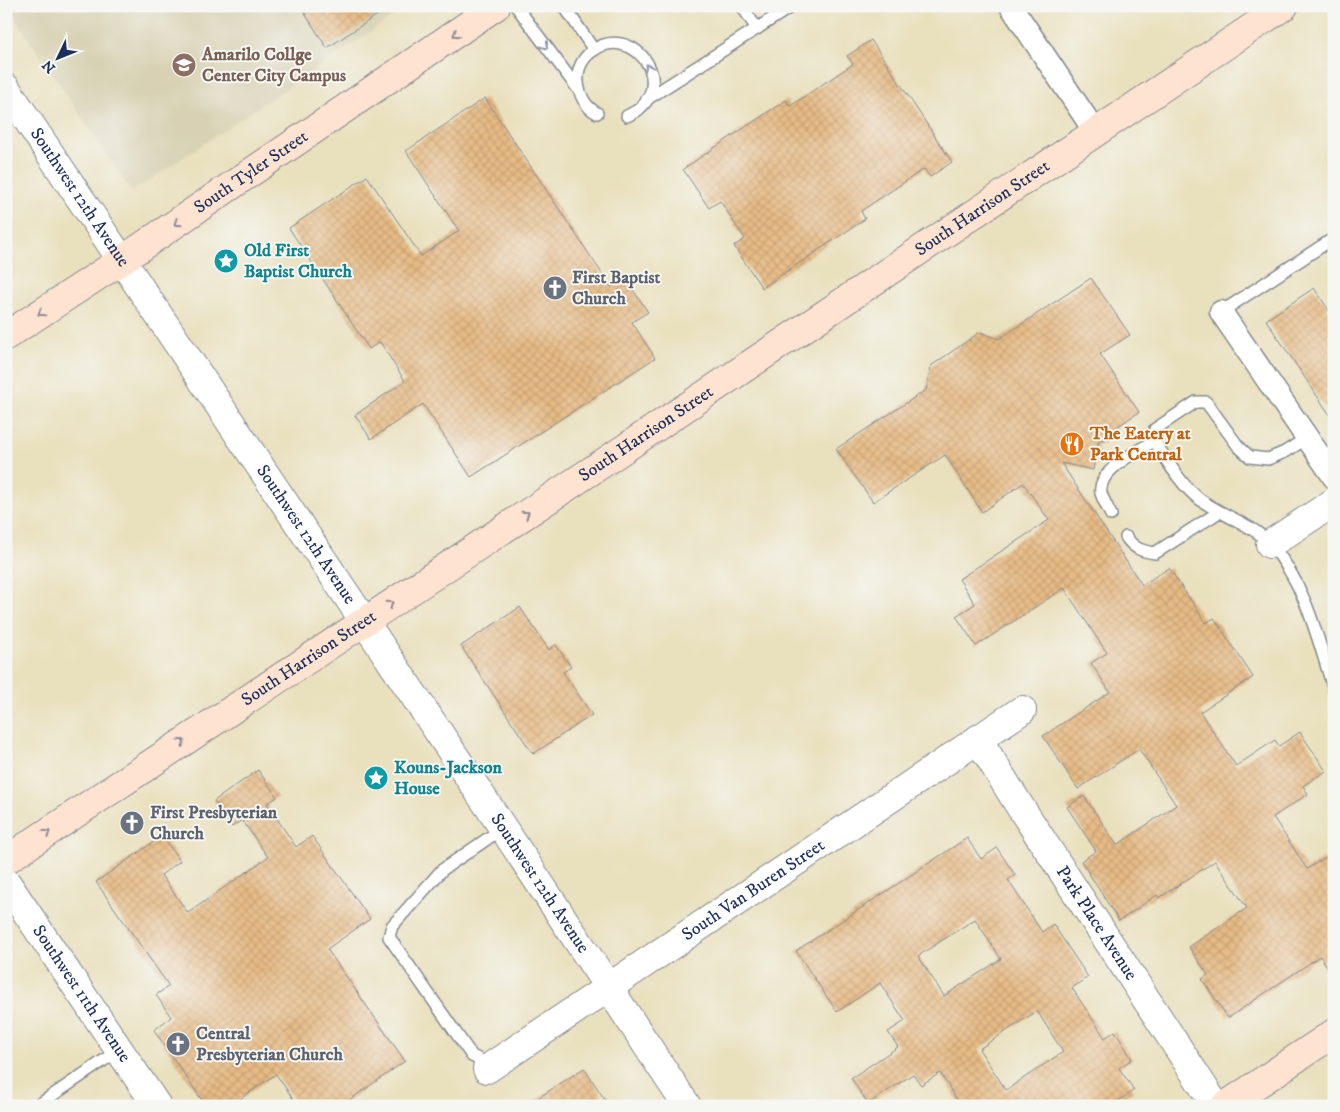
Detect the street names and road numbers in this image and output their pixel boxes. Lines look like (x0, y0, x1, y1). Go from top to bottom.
street label: Southwest 12th Avenue (25, 124, 134, 271)
street label: South Tyler Street (190, 126, 313, 219)
street label: South Harrison Street (911, 155, 1054, 261)
street label: South Harrison Street (575, 381, 718, 487)
street label: Southwest 12th Avenue (251, 461, 361, 608)
street label: South Harrison Street (237, 606, 381, 711)
street label: Southwest 12th Avenue (486, 809, 594, 958)
street label: South Van Buren Street (678, 834, 829, 946)
street label: Park Place Avenue (1051, 862, 1142, 984)
street label: Southwest 11th Avenue (27, 921, 136, 1067)

